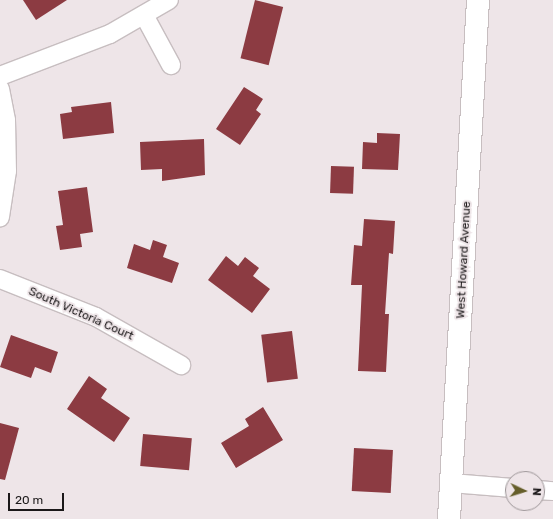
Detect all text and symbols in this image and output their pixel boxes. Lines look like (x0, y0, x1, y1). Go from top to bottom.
street label: West Howard Avenue (454, 201, 474, 319)
street label: South Victoria Court (26, 284, 136, 344)
north arrow (505, 471, 545, 511)
scale bar (10, 485, 66, 511)
text: N (530, 487, 543, 496)
text: 20 m (15, 493, 43, 507)

